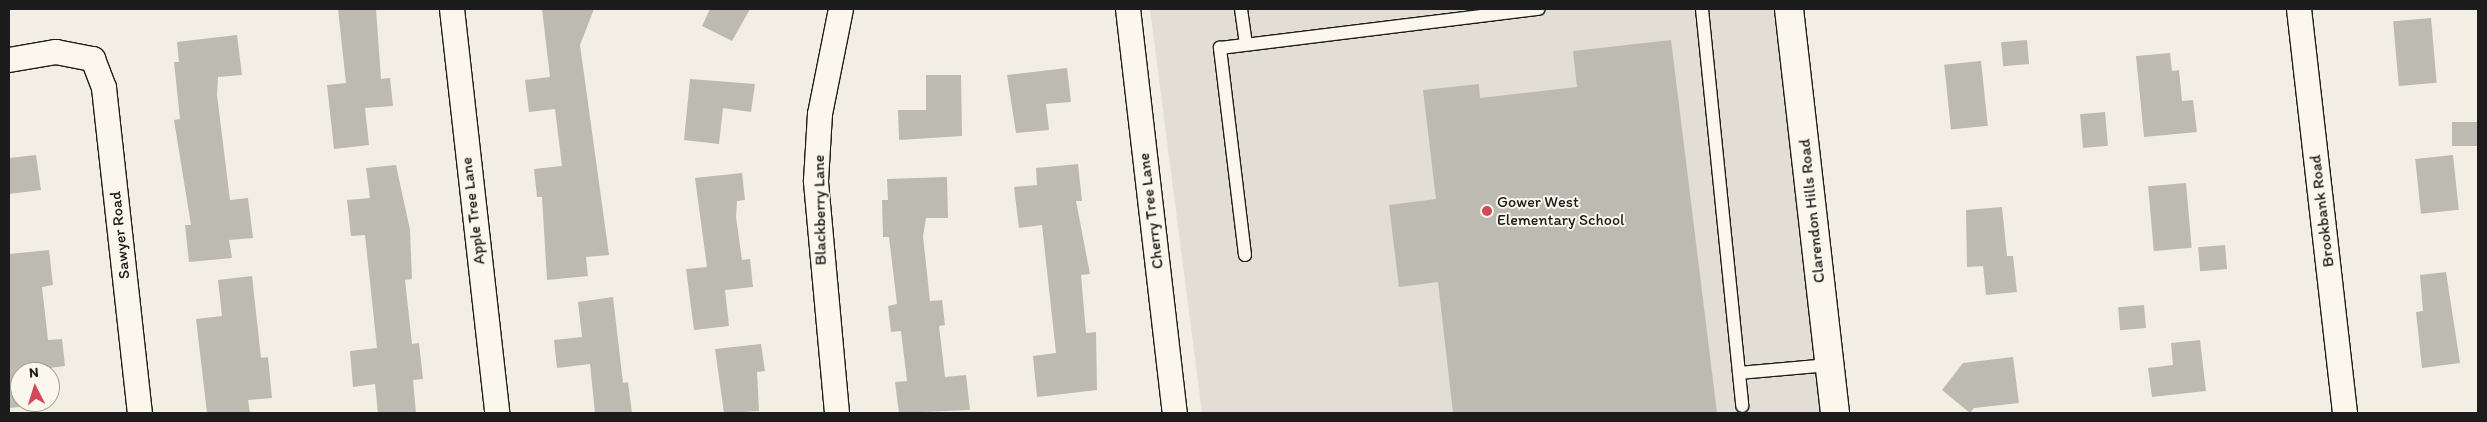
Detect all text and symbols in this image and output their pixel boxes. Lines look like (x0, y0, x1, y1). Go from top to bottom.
street label: Clarendon Hills Road (1795, 138, 1829, 284)
street label: Cherry Tree Lane (1134, 152, 1168, 270)
street label: Blackberry Lane (809, 154, 831, 266)
street label: Brookbank Road (2306, 154, 2338, 268)
street label: Apple Tree Lane (457, 156, 489, 266)
street label: Sawyer Road (106, 190, 134, 280)
place label: Gower West Elementary School (1497, 192, 1625, 230)
marker: Gower West Elementary School (1481, 205, 1493, 217)
north arrow (10, 362, 60, 412)
text: N (28, 364, 39, 381)

